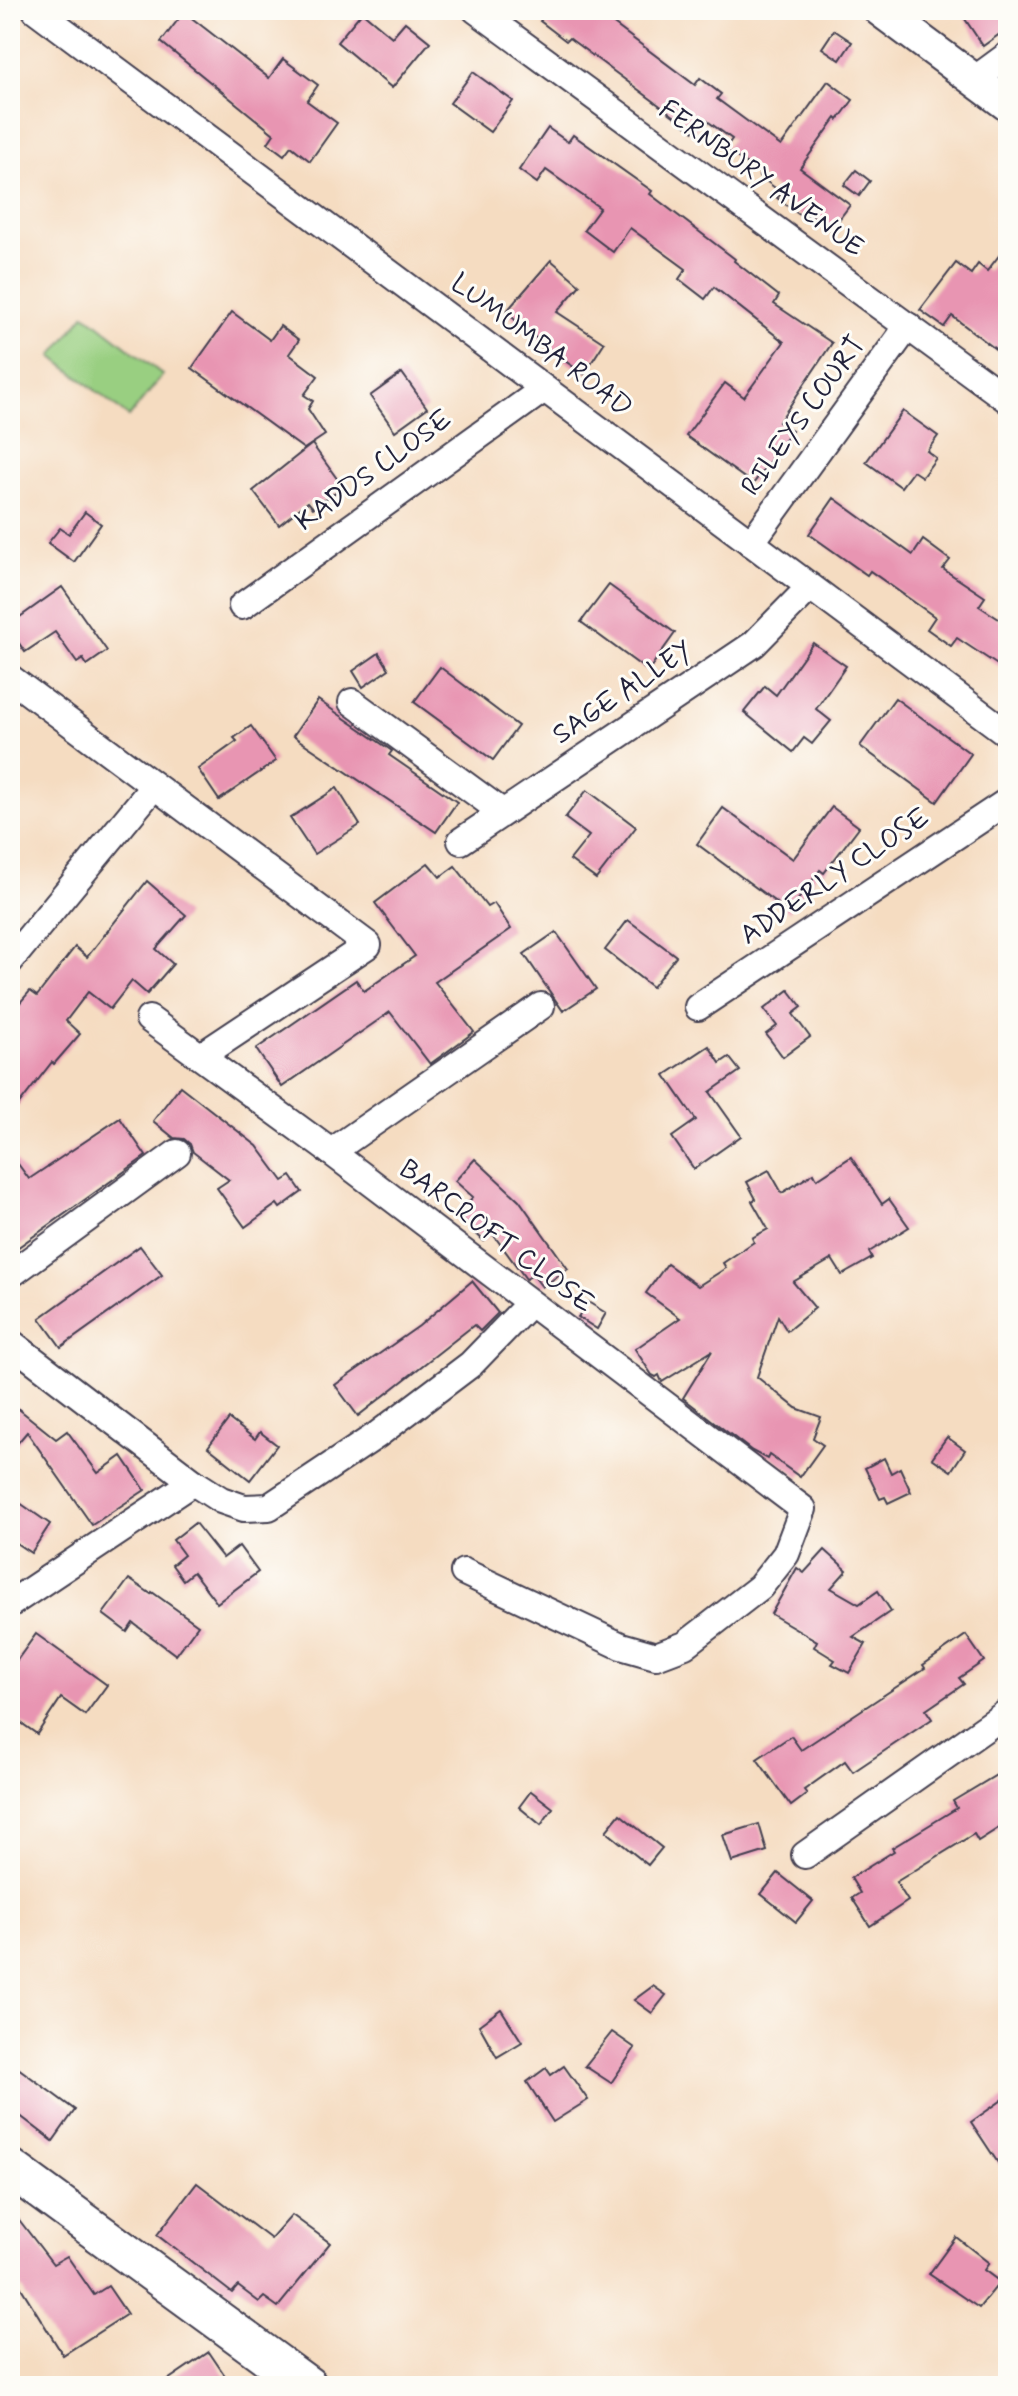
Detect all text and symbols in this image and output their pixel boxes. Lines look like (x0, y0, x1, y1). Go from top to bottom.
street label: FERNBURY AVENUE (651, 92, 871, 266)
street label: LUMUMBA ROAD (443, 265, 639, 427)
street label: RILEYS COURT (733, 328, 875, 504)
street label: KADDS CLOSE (288, 402, 460, 540)
street label: SAGE ALLEY (546, 632, 700, 754)
street label: ADDERLY CLOSE (733, 800, 937, 954)
street label: BARCROFT CLOSE (391, 1151, 601, 1323)

